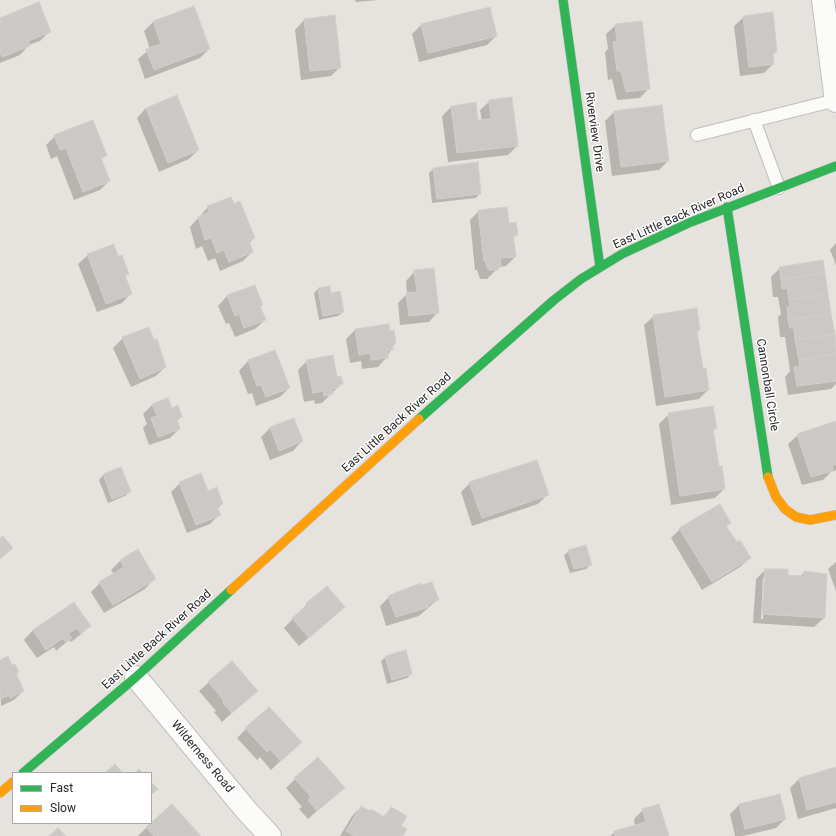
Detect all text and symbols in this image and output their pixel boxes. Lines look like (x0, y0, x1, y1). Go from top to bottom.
street label: Riverview Drive (581, 91, 607, 173)
street label: East Little Back River Road (611, 181, 747, 253)
street label: Cannonball Circle (753, 338, 781, 432)
street label: East Little Back River Road (339, 370, 455, 476)
street label: East Little Back River Road (99, 587, 215, 693)
street label: Wilderness Road (168, 718, 236, 796)
legend (12, 772, 152, 824)
text: Fast (50, 781, 73, 795)
text: Slow (50, 801, 76, 815)

